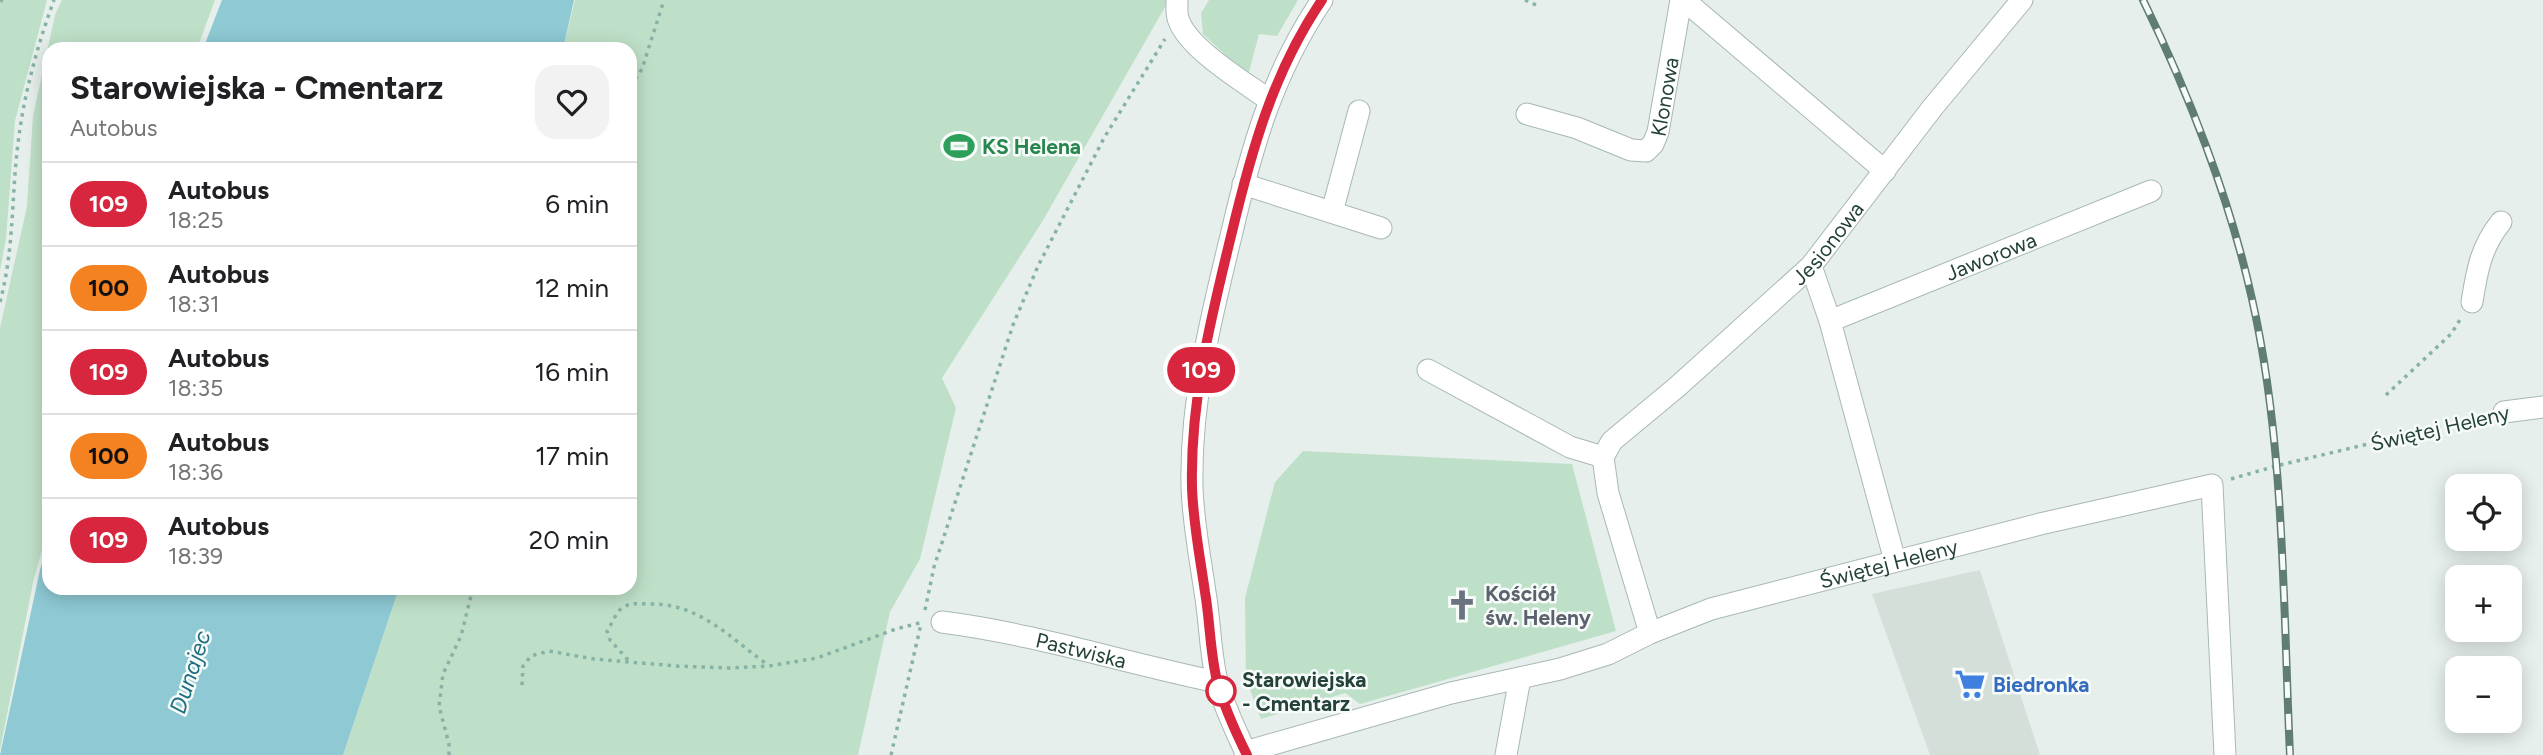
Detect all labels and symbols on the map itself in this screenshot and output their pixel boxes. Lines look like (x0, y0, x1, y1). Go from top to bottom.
street label: Klonowa (1645, 55, 1683, 138)
sports icon: KS Helena (942, 129, 976, 163)
place label: KS Helena (982, 134, 1081, 159)
street label: Jesionowa (1786, 197, 1868, 290)
street label: Jaworowa (1942, 226, 2040, 285)
line badge: 109 (1161, 347, 1241, 393)
street label: Świętej Heleny (2368, 400, 2512, 456)
street label: Świętej Heleny (1817, 533, 1960, 593)
place label: Kościół św. Heleny (1485, 581, 1592, 630)
church icon: Kościół św. Heleny (1445, 588, 1479, 622)
water label: Dunajec (163, 626, 217, 717)
street label: Pastwiska (1034, 627, 1129, 673)
place label: Starowiejska - Cmentarz (1242, 667, 1366, 716)
supermarket icon: Biedronka (1953, 667, 1987, 701)
place label: Biedronka (1993, 672, 2090, 697)
marker: Starowiejska - Cmentarz (1206, 676, 1236, 706)

